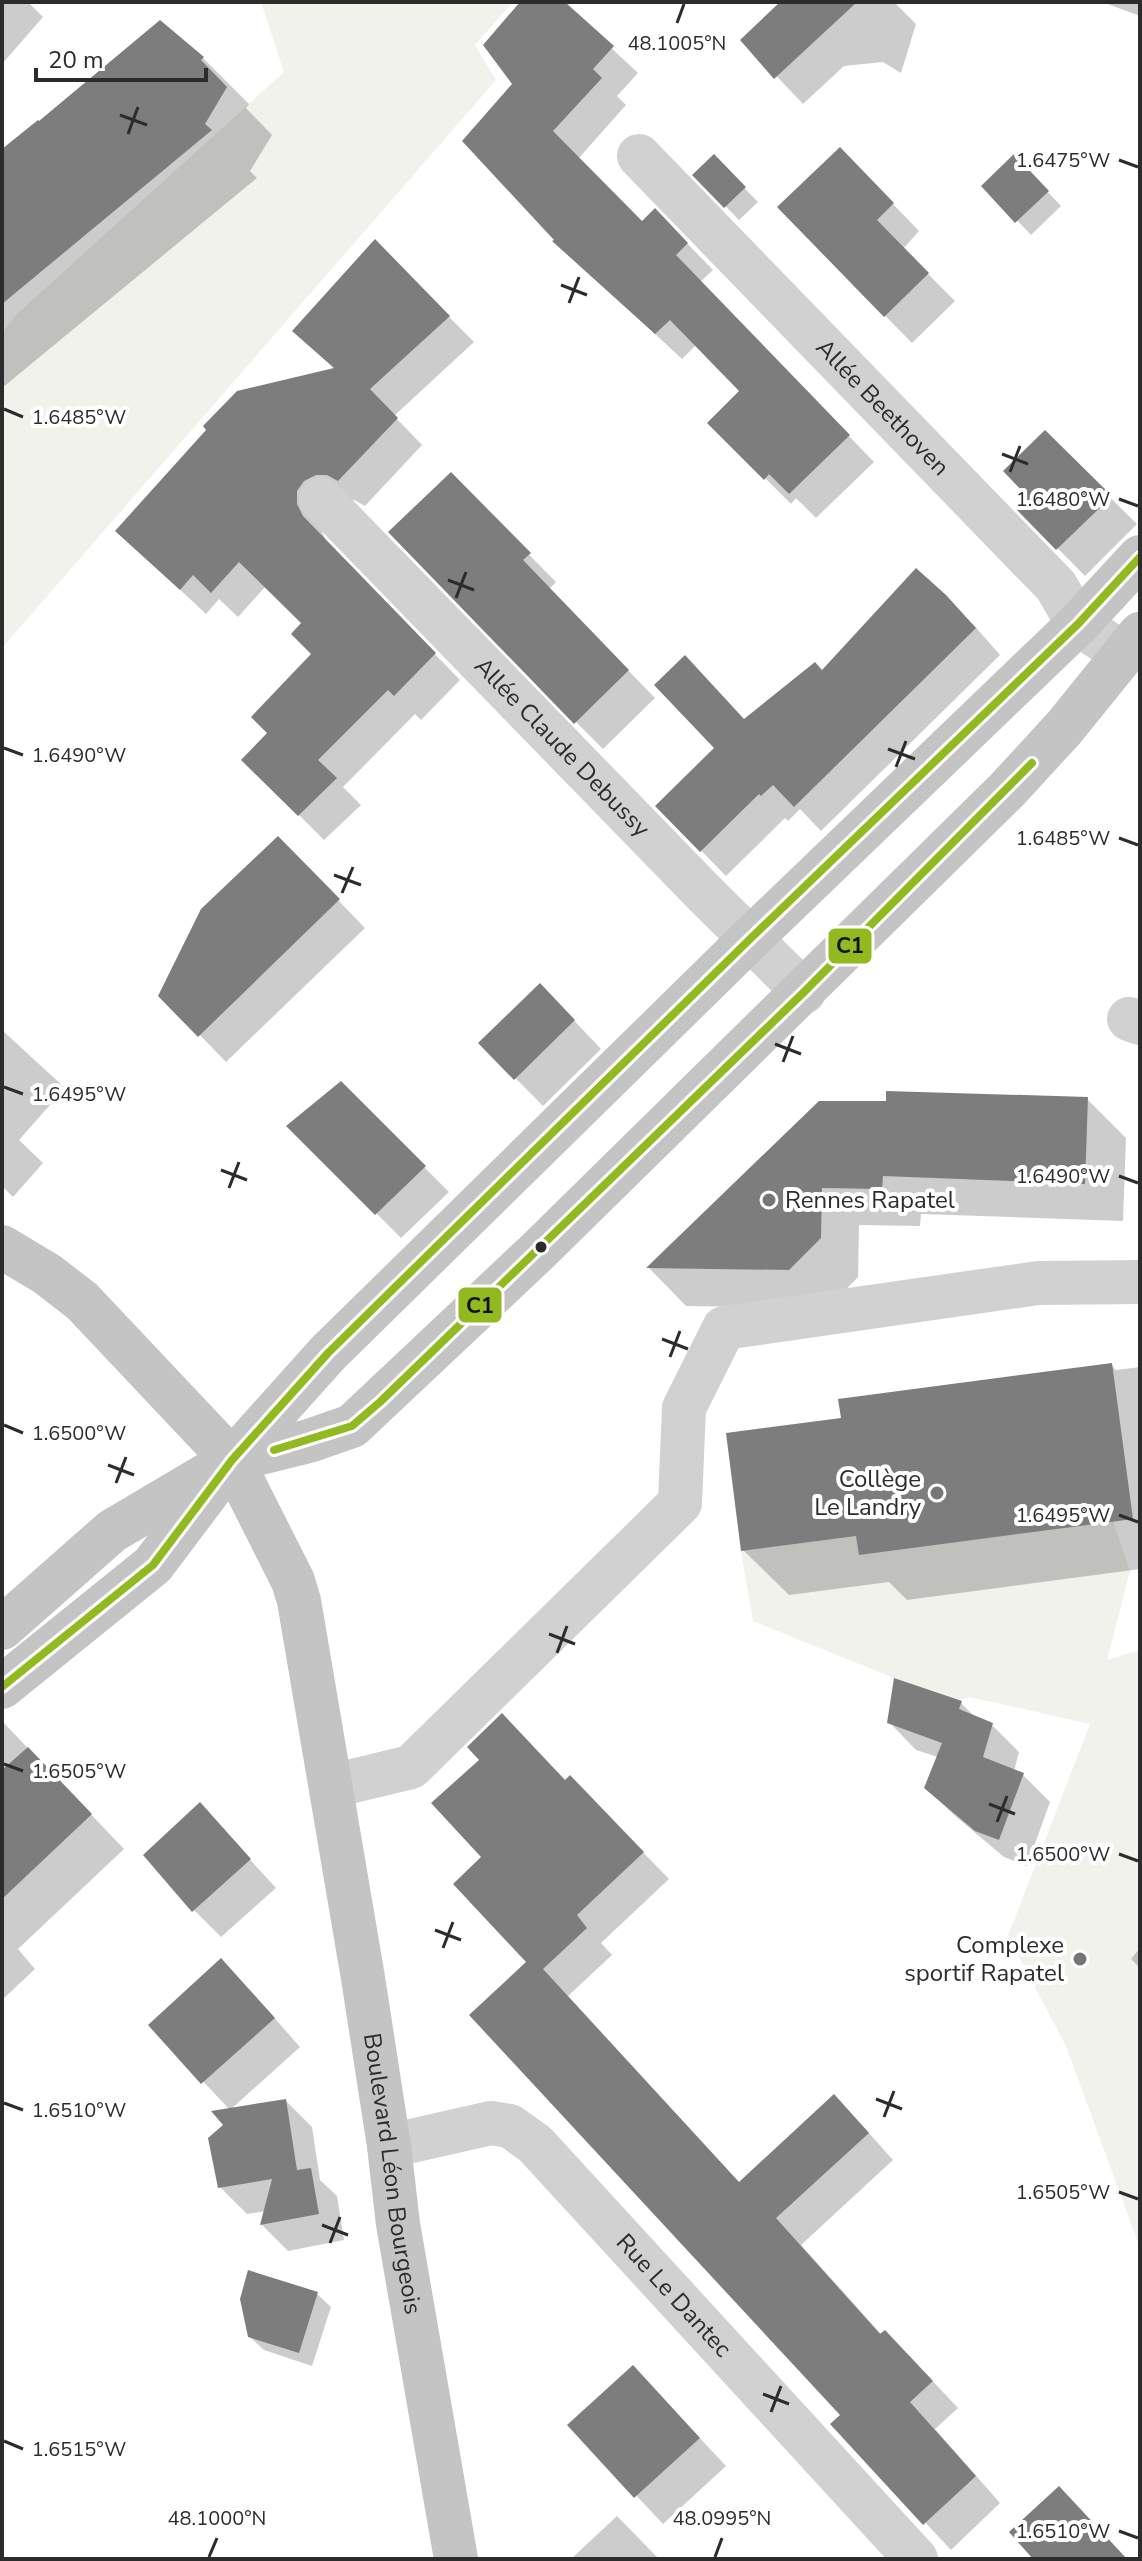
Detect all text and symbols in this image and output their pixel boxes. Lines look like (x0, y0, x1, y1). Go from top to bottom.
text: 48.1005°N (628, 30, 726, 57)
scale bar (36, 32, 206, 82)
text: 20 m (48, 44, 104, 76)
text: 1.6475°W (1016, 147, 1110, 174)
street label: Allée Beethoven (809, 332, 956, 483)
text: 1.6485°W (32, 404, 126, 431)
text: 1.6480°W (1016, 486, 1110, 513)
street label: Allée Claude Debussy (467, 650, 657, 844)
text: 1.6490°W (32, 742, 126, 769)
text: 1.6485°W (1016, 825, 1110, 852)
line badge: C1 (827, 927, 873, 965)
text: C1 (836, 931, 864, 961)
text: 1.6495°W (32, 1081, 126, 1108)
text: 1.6490°W (1016, 1163, 1110, 1190)
place label: Rennes Rapatel (785, 1184, 955, 1216)
marker: Rennes Rapatel (760, 1191, 778, 1209)
unlabelled marker (533, 1239, 549, 1255)
line badge: C1 (457, 1286, 503, 1324)
text: C1 (466, 1291, 494, 1321)
text: 1.6500°W (32, 1420, 126, 1447)
place label: Collège Le Landry (814, 1463, 922, 1523)
marker: Collège Le Landry (928, 1484, 946, 1502)
text: 1.6495°W (1016, 1502, 1110, 1529)
text: 1.6505°W (32, 1758, 126, 1785)
text: 1.6500°W (1016, 1841, 1110, 1868)
place label: Complexe sportif Rapatel (904, 1929, 1064, 1989)
marker: Complexe sportif Rapatel (1071, 1950, 1089, 1968)
street label: Boulevard Léon Bourgeois (356, 2031, 429, 2317)
text: 1.6510°W (32, 2097, 126, 2124)
text: 1.6505°W (1016, 2179, 1110, 2206)
street label: Rue Le Dantec (609, 2227, 739, 2364)
text: 1.6515°W (32, 2436, 126, 2463)
text: 48.1000°N (168, 2505, 266, 2532)
text: 48.0995°N (673, 2505, 771, 2532)
text: 1.6510°W (1016, 2518, 1110, 2545)

